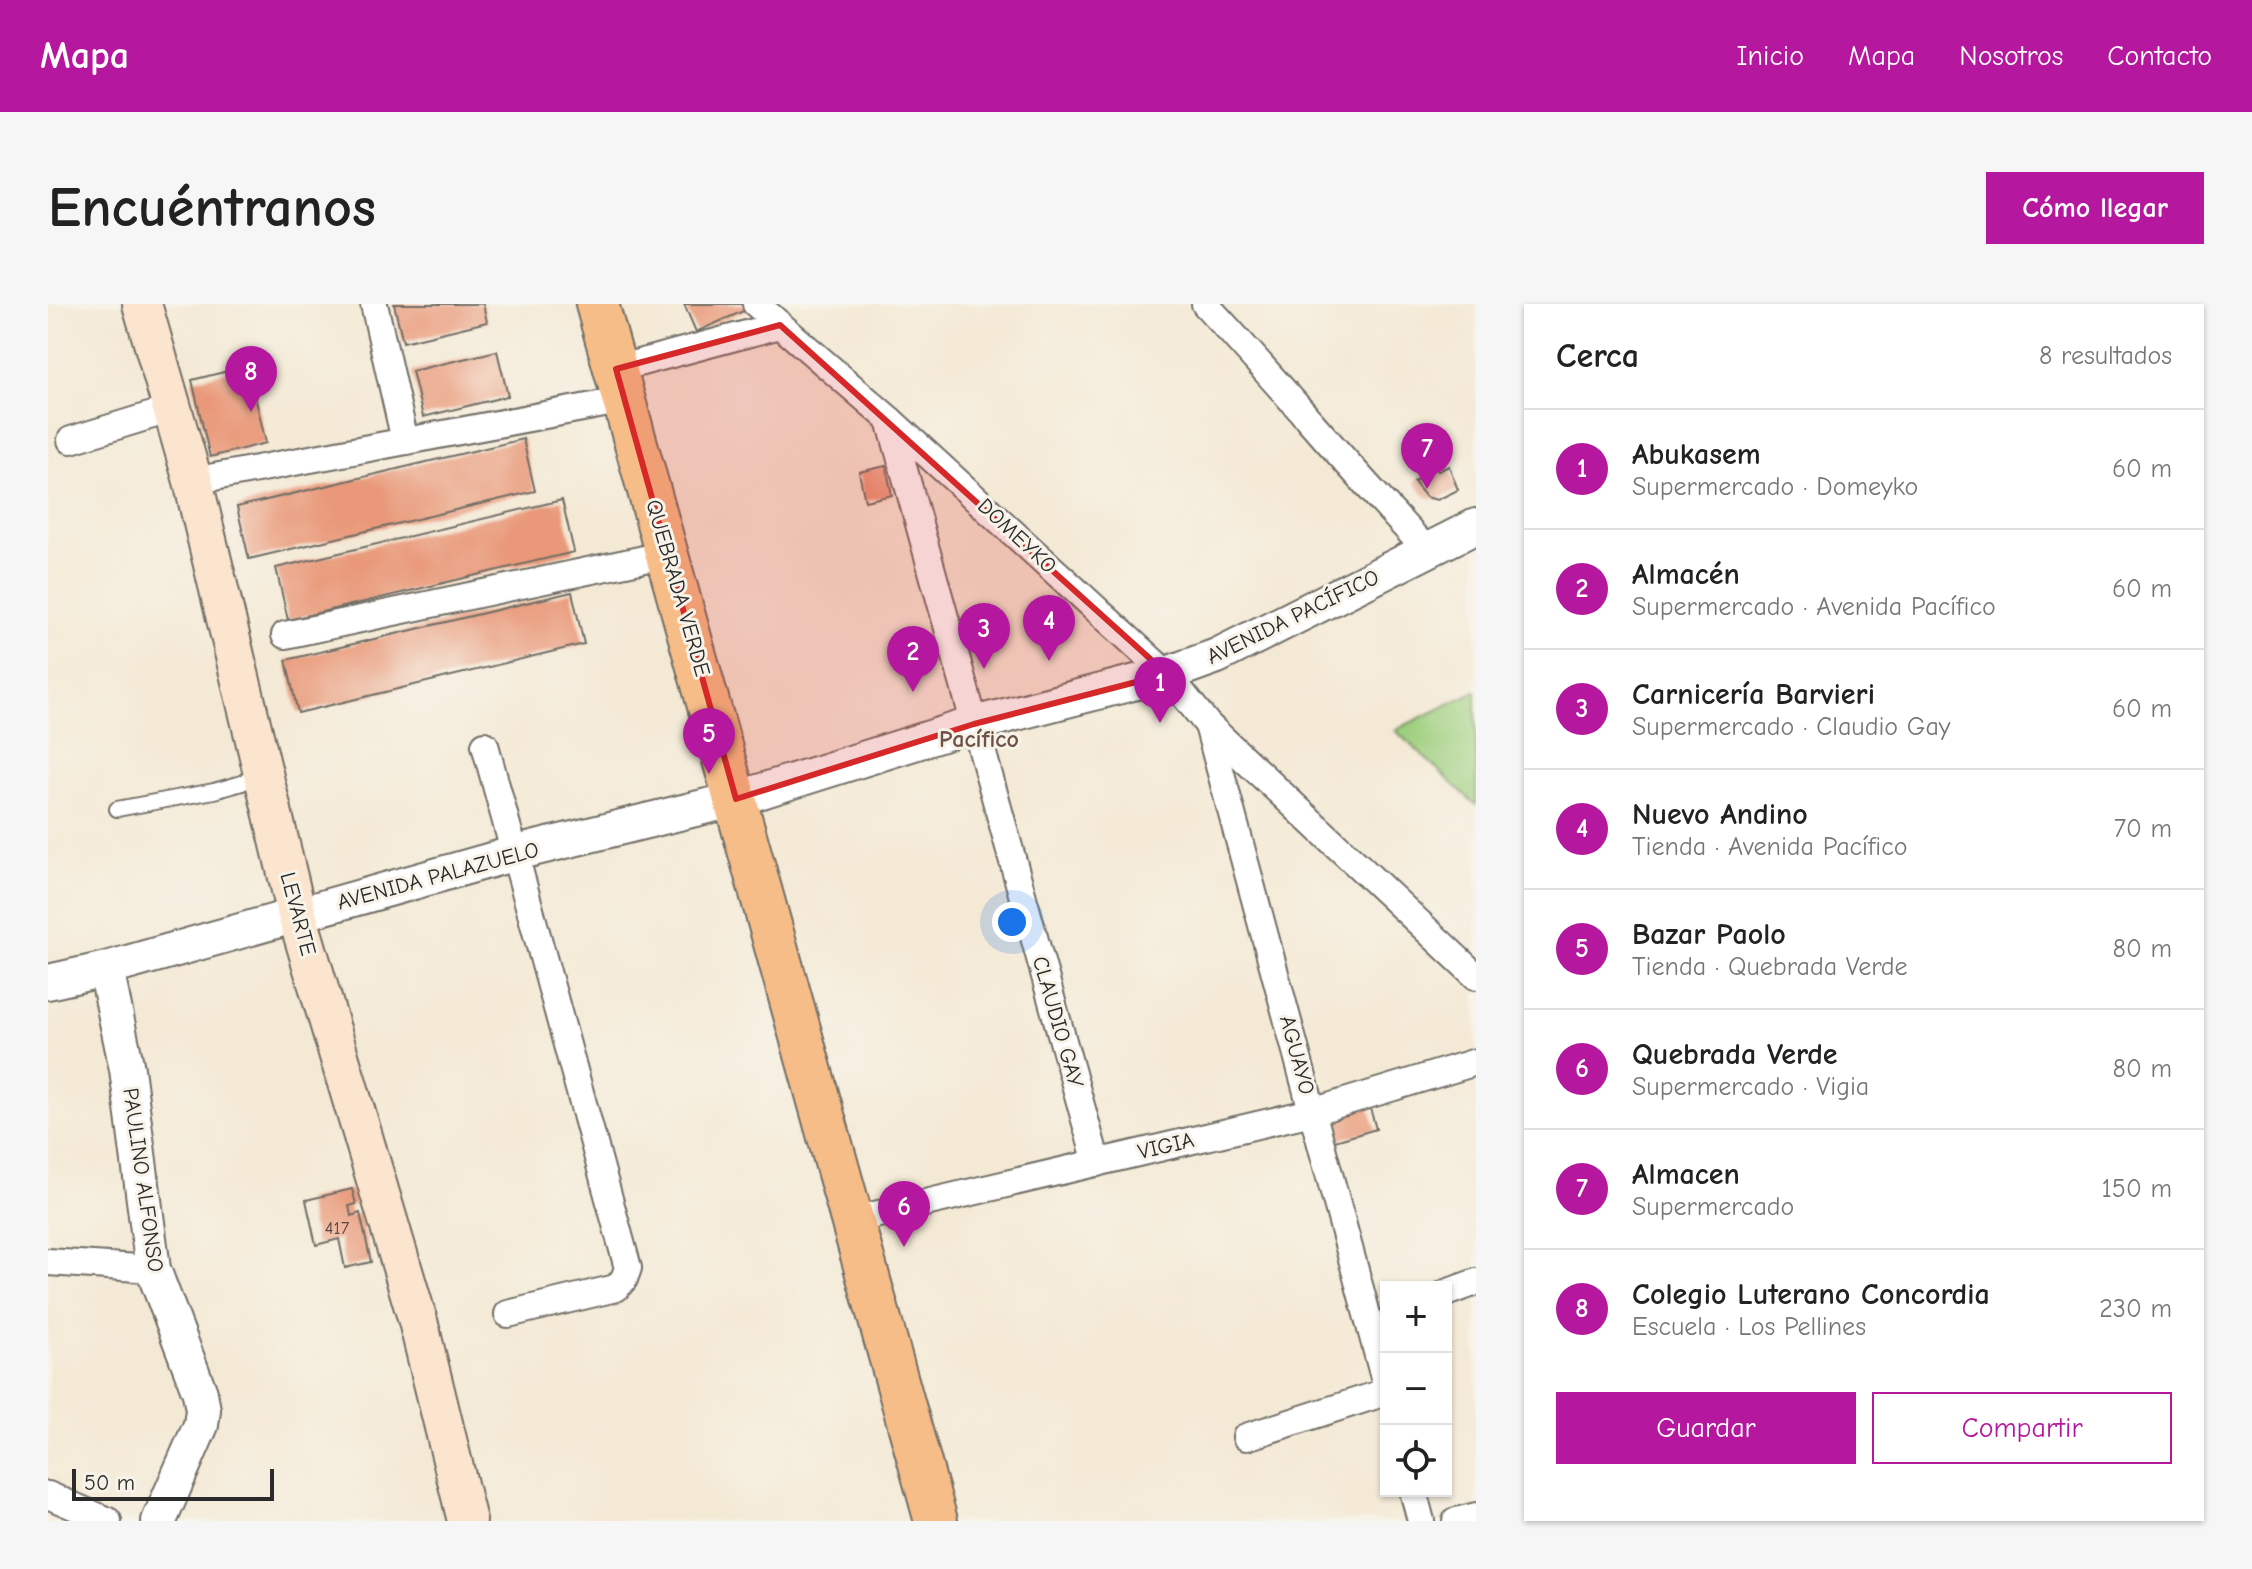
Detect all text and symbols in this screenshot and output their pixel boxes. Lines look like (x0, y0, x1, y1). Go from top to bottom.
text: Mapa (40, 34, 129, 78)
text: Inicio (1737, 40, 1804, 72)
text: Mapa (1848, 40, 1915, 72)
text: Nosotros (1959, 40, 2063, 72)
text: Contacto (2107, 40, 2212, 72)
button: Cómo llegar (1986, 172, 2204, 244)
text: Encuéntranos (48, 176, 376, 240)
text: Cerca (1556, 336, 1639, 376)
text: 8 resultados (2039, 341, 2172, 371)
pin: 8 (225, 346, 277, 412)
pin: 7 (1401, 423, 1453, 489)
text: Abukasem (1632, 437, 1761, 472)
text: 1 (1577, 454, 1587, 484)
text: 60 m (2112, 454, 2172, 484)
text: Supermercado · Domeyko (1632, 472, 1918, 502)
street label: DOMEYKO (972, 493, 1062, 579)
street label: QUEBRADA VERDE (640, 497, 716, 679)
text: Almacén (1632, 557, 1740, 592)
street label: AVENIDA PACÍFICO (1203, 564, 1383, 670)
text: 2 (1576, 574, 1588, 604)
text: 60 m (2112, 574, 2172, 604)
text: Supermercado · Avenida Pacífico (1632, 592, 1996, 622)
pin: 4 (1023, 595, 1075, 661)
pin: 3 (958, 603, 1010, 669)
pin: 2 (887, 626, 939, 692)
pin: 1 (1134, 657, 1186, 723)
text: Carnicería Barvieri (1632, 677, 1875, 712)
text: 3 (1576, 694, 1588, 724)
text: 60 m (2112, 694, 2172, 724)
pin: 5 (683, 708, 735, 774)
text: Supermercado · Claudio Gay (1632, 712, 1950, 742)
district label: Pacífico (939, 725, 1019, 753)
text: Nuevo Andino (1632, 797, 1808, 832)
text: 4 (1576, 814, 1588, 844)
text: 70 m (2114, 814, 2172, 844)
text: Tienda · Avenida Pacífico (1632, 832, 1907, 862)
street label: AVENIDA PALAZUELO (334, 837, 542, 915)
street label: LEVARTE (274, 869, 322, 959)
your location (992, 902, 1032, 942)
text: Bazar Paolo (1632, 917, 1786, 952)
text: 5 (1575, 934, 1589, 964)
text: 80 m (2113, 934, 2172, 964)
text: Tienda · Quebrada Verde (1632, 952, 1908, 982)
street label: CLAUDIO GAY (1027, 953, 1089, 1091)
street label: AGUAYO (1274, 1013, 1320, 1097)
text: Quebrada Verde (1632, 1037, 1838, 1072)
text: 6 (1575, 1054, 1589, 1084)
text: 80 m (2113, 1054, 2172, 1084)
text: Supermercado · Vigia (1632, 1072, 1869, 1102)
street label: PAULINO ALFONSO (117, 1086, 169, 1274)
street label: VIGIA (1135, 1127, 1197, 1165)
text: Almacen (1632, 1157, 1740, 1192)
text: 7 (1576, 1174, 1588, 1204)
text: 150 m (2102, 1174, 2172, 1204)
pin: 6 (878, 1181, 930, 1247)
text: Supermercado (1632, 1192, 1794, 1222)
house number: 417 (325, 1218, 350, 1239)
text: Colegio Luterano Concordia (1632, 1277, 1990, 1312)
map controls (1380, 1281, 1452, 1497)
button: + (1380, 1281, 1452, 1353)
text: 8 (1575, 1294, 1589, 1324)
text: 230 m (2099, 1294, 2172, 1324)
text: Escuela · Los Pellines (1632, 1312, 1866, 1342)
button: − (1380, 1353, 1452, 1425)
button: Guardar (1556, 1392, 1856, 1464)
button: Compartir (1872, 1392, 2172, 1464)
button: locate (1380, 1425, 1452, 1497)
scale bar (72, 1465, 274, 1501)
text: 50 m (84, 1470, 135, 1496)

